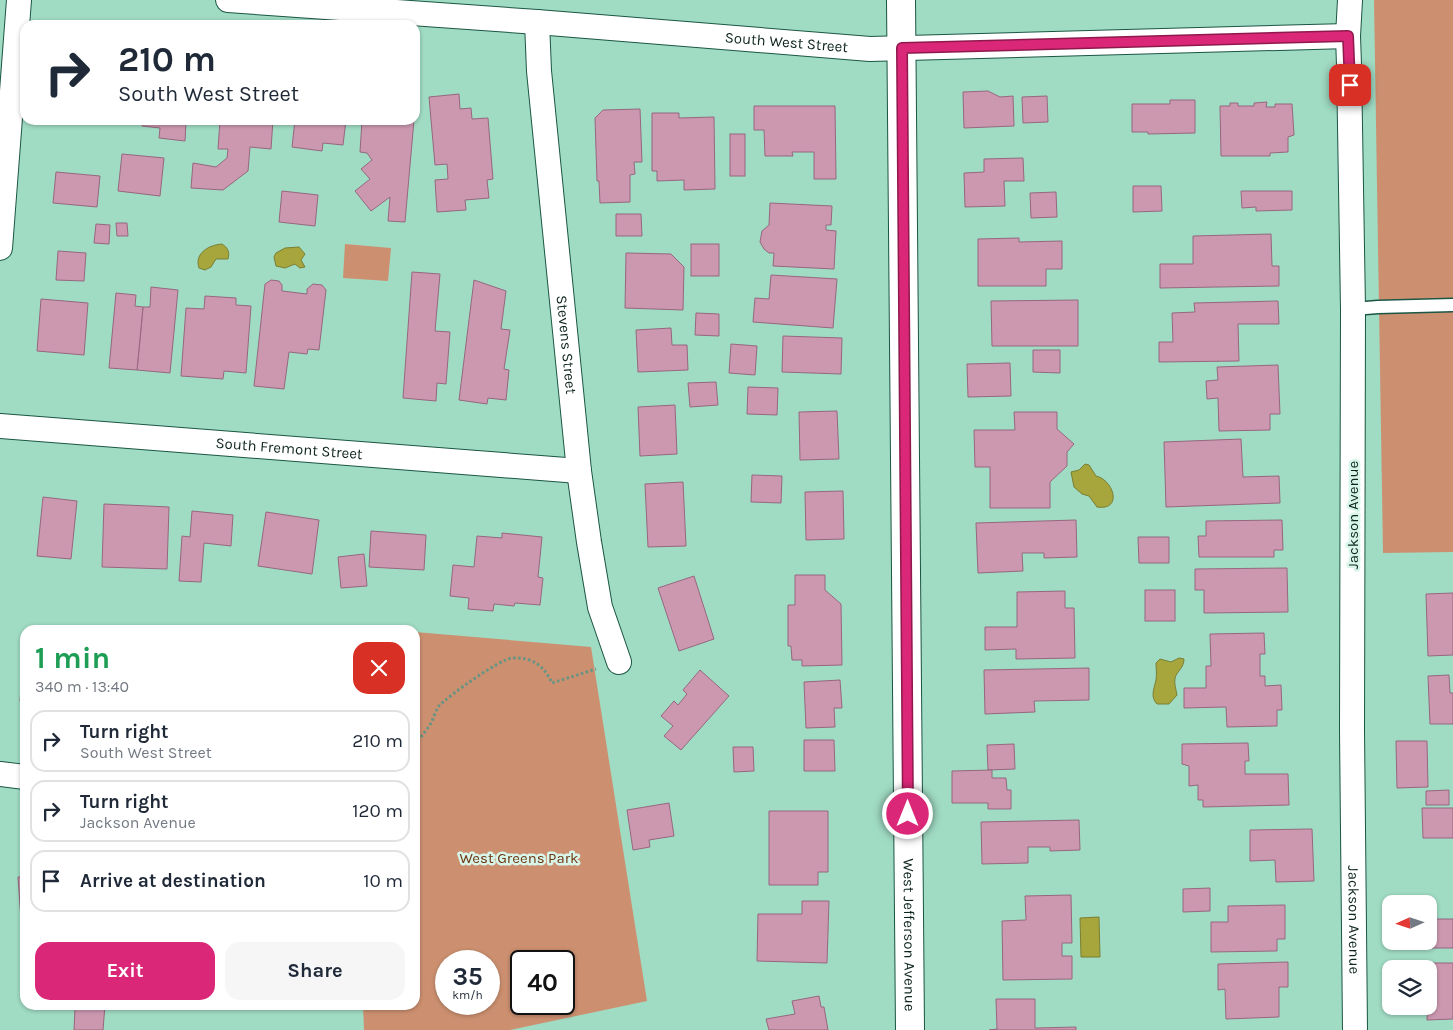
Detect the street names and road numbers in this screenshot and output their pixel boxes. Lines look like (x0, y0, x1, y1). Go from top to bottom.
street label: South West Street (724, 28, 849, 56)
street label: Stevens Street (552, 294, 580, 395)
street label: South Fremont Street (215, 434, 364, 463)
street label: Jackson Avenue (1344, 461, 1362, 569)
street label: West Jefferson Avenue (900, 858, 919, 1012)
street label: Jackson Avenue (1344, 865, 1363, 974)

